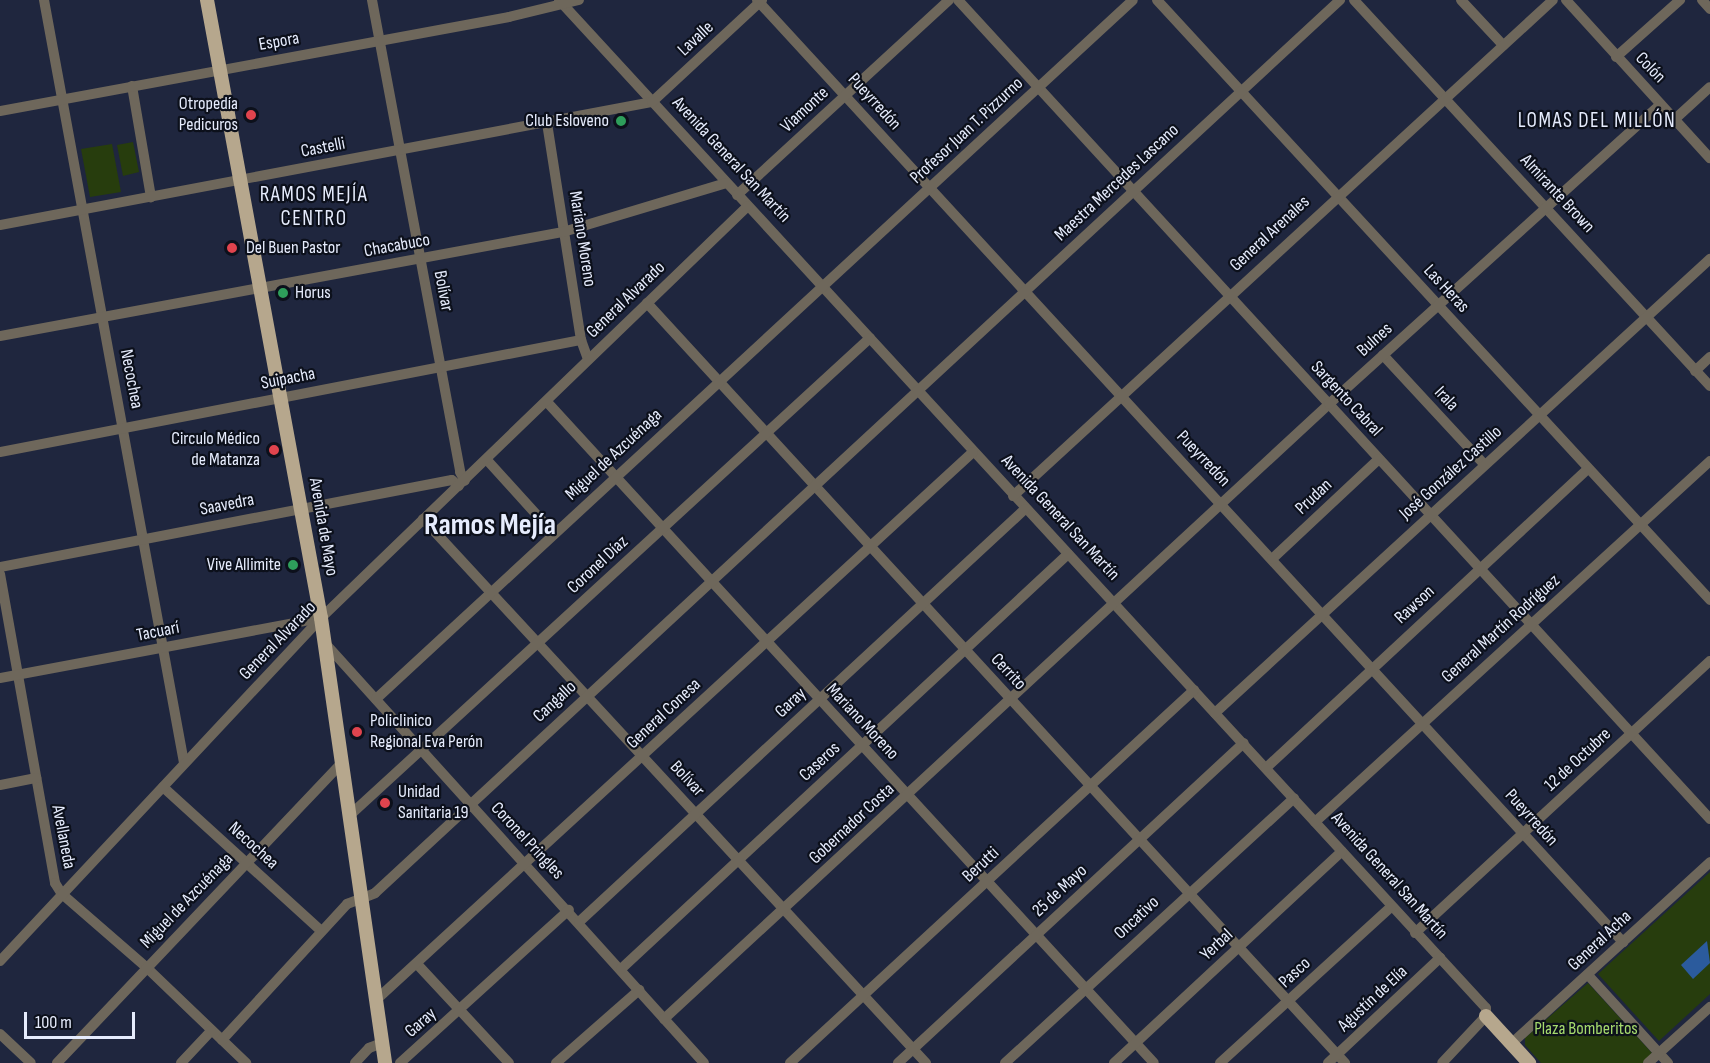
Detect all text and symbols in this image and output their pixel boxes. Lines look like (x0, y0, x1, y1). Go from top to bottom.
street label: Lavalle (674, 17, 718, 61)
street label: Espora (257, 28, 301, 56)
street label: Colón (1630, 48, 1670, 88)
street label: Pueyrredón (843, 69, 905, 135)
street label: Profesor Juan T. Pizzurno (906, 73, 1028, 189)
street label: Viamonte (776, 82, 834, 138)
street label: Avenida General San Martín (667, 93, 795, 227)
place label: Otropedía Pedicuros (179, 94, 238, 136)
marker: Otropedía Pedicuros (242, 106, 260, 124)
district label: LOMAS DEL MILLÓN (1518, 108, 1676, 134)
place label: Club Esloveno (525, 110, 609, 132)
marker: Club Esloveno (614, 114, 628, 128)
street label: Maestra Mercedes Lascano (1050, 120, 1184, 246)
street label: Castelli (299, 133, 347, 163)
street label: Almirante Brown (1515, 150, 1599, 238)
district label: RAMOS MEJÍA CENTRO (260, 182, 368, 232)
street label: Mariano Moreno (564, 190, 600, 288)
street label: General Arenales (1226, 192, 1314, 276)
street label: Chacabuco (362, 230, 432, 262)
place label: Del Buen Pastor (246, 237, 340, 259)
marker: Del Buen Pastor (223, 239, 241, 257)
street label: General Alvarado (582, 257, 670, 343)
street label: Las Heras (1418, 261, 1474, 317)
street label: Bolívar (428, 269, 458, 313)
place label: Horus (295, 282, 331, 304)
marker: Horus (276, 286, 290, 300)
street label: Bulnes (1353, 318, 1397, 362)
street label: Necochea (115, 347, 147, 411)
street label: Sargento Cabral (1306, 357, 1386, 441)
street label: Suipacha (259, 363, 317, 395)
street label: Irala (1429, 382, 1463, 416)
street label: Miguel de Azcuénaga (561, 405, 667, 505)
street label: José González Castillo (1395, 421, 1507, 525)
street label: Pueyrredón (1172, 426, 1234, 492)
place label: Circulo Médico de Matanza (171, 429, 260, 472)
marker: Circulo Médico de Matanza (265, 441, 283, 459)
street label: Avenida General San Martín (996, 451, 1124, 585)
street label: Prudan (1291, 475, 1337, 519)
street label: Avenida de Mayo (304, 476, 342, 578)
street label: Saavedra (198, 489, 256, 521)
district label: Ramos Mejía (424, 507, 556, 543)
street label: Coronel Díaz (563, 531, 633, 599)
place label: Vive Allimite (207, 554, 281, 576)
marker: Vive Allimite (286, 558, 300, 572)
street label: General Martín Rodríguez (1437, 570, 1565, 688)
street label: Rawson (1391, 581, 1439, 629)
street label: General Alvarado (235, 597, 321, 685)
street label: Tacuarí (135, 617, 181, 647)
street label: Cerrito (986, 649, 1030, 695)
street label: General Conesa (622, 674, 706, 754)
street label: Cangallo (529, 677, 581, 727)
street label: Mariano Moreno (821, 679, 903, 765)
street label: Garay (771, 683, 811, 723)
place label: Policlinico Regional Eva Perón (370, 711, 483, 754)
marker: Policlinico Regional Eva Perón (348, 723, 366, 741)
street label: 12 de Octubre (1540, 724, 1616, 796)
street label: Caseros (795, 738, 845, 786)
street label: Bolívar (665, 757, 709, 801)
street label: Gobernador Costa (805, 779, 899, 869)
place label: Unidad Sanitaria 19 (398, 782, 469, 824)
street label: Pueyrredón (1500, 785, 1562, 851)
marker: Unidad Sanitaria 19 (376, 794, 394, 812)
street label: Coronel Pringles (486, 798, 568, 884)
street label: Avellaneda (46, 803, 80, 871)
street label: Avenida General San Martín (1326, 808, 1452, 944)
street label: Necochea (223, 818, 283, 874)
street label: Berutti (958, 843, 1004, 887)
street label: Miguel de Azcuénaga (136, 849, 238, 953)
street label: 25 de Mayo (1028, 860, 1092, 922)
street label: Oncativo (1110, 892, 1164, 944)
street label: General Acha (1564, 906, 1636, 976)
street label: Yerbal (1196, 925, 1238, 965)
street label: Pasco (1275, 953, 1315, 993)
street label: Agustín de Elía (1334, 961, 1412, 1037)
scale bar (27, 1000, 138, 1038)
street label: Garay (401, 1004, 441, 1042)
text: 100 m (35, 1012, 72, 1033)
park label: Plaza Bomberitos (1534, 1018, 1638, 1040)

